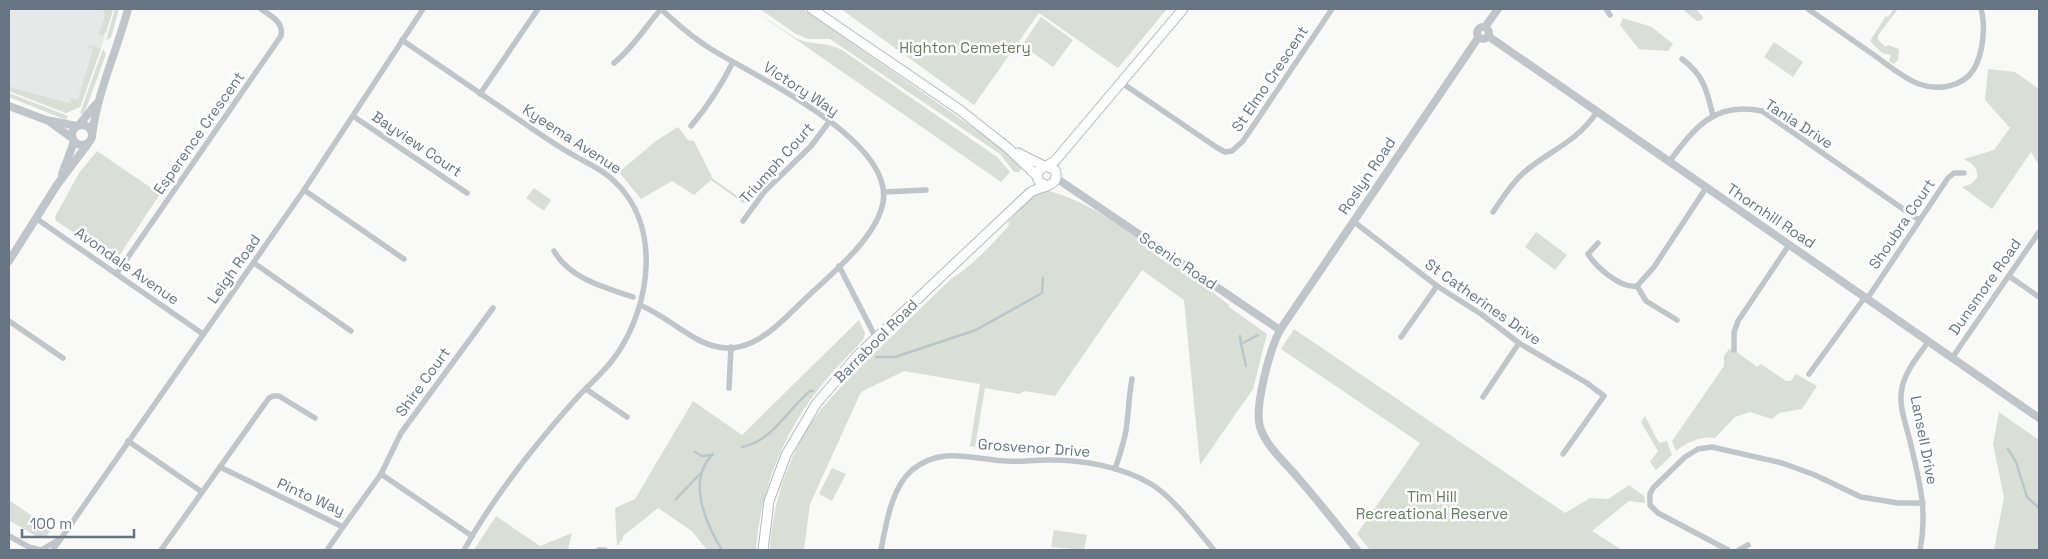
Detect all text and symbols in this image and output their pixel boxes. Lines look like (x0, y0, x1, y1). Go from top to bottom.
street label: St Elmo Crescent (1227, 22, 1312, 135)
park label: Highton Cemetery (899, 38, 1031, 57)
street label: Victory Way (760, 57, 843, 120)
street label: Esperence Crescent (149, 68, 248, 198)
street label: Tania Drive (1762, 95, 1837, 153)
street label: Kyeema Avenue (519, 100, 625, 178)
street label: Bayview Court (369, 106, 466, 181)
street label: Triumph Court (735, 118, 818, 207)
street label: Roslyn Road (1334, 133, 1399, 218)
street label: Shoubra Court (1864, 175, 1939, 273)
street label: Thornhill Road (1723, 179, 1819, 252)
street label: Avondale Avenue (71, 223, 183, 309)
street label: Scenic Road (1136, 228, 1221, 294)
street label: Leigh Road (203, 230, 264, 307)
street label: Dunsmore Road (1944, 235, 2025, 339)
street label: St Catherines Drive (1421, 254, 1545, 349)
street label: Barrabool Road (830, 295, 922, 387)
street label: Shire Court (391, 343, 454, 420)
street label: Lansell Drive (1907, 394, 1942, 486)
street label: Grosvenor Drive (977, 434, 1091, 461)
street label: Pinto Way (274, 473, 348, 520)
park label: Tim Hill Recreational Reserve (1356, 487, 1508, 523)
scale bar (22, 506, 135, 538)
text: 100 m (30, 514, 72, 533)

